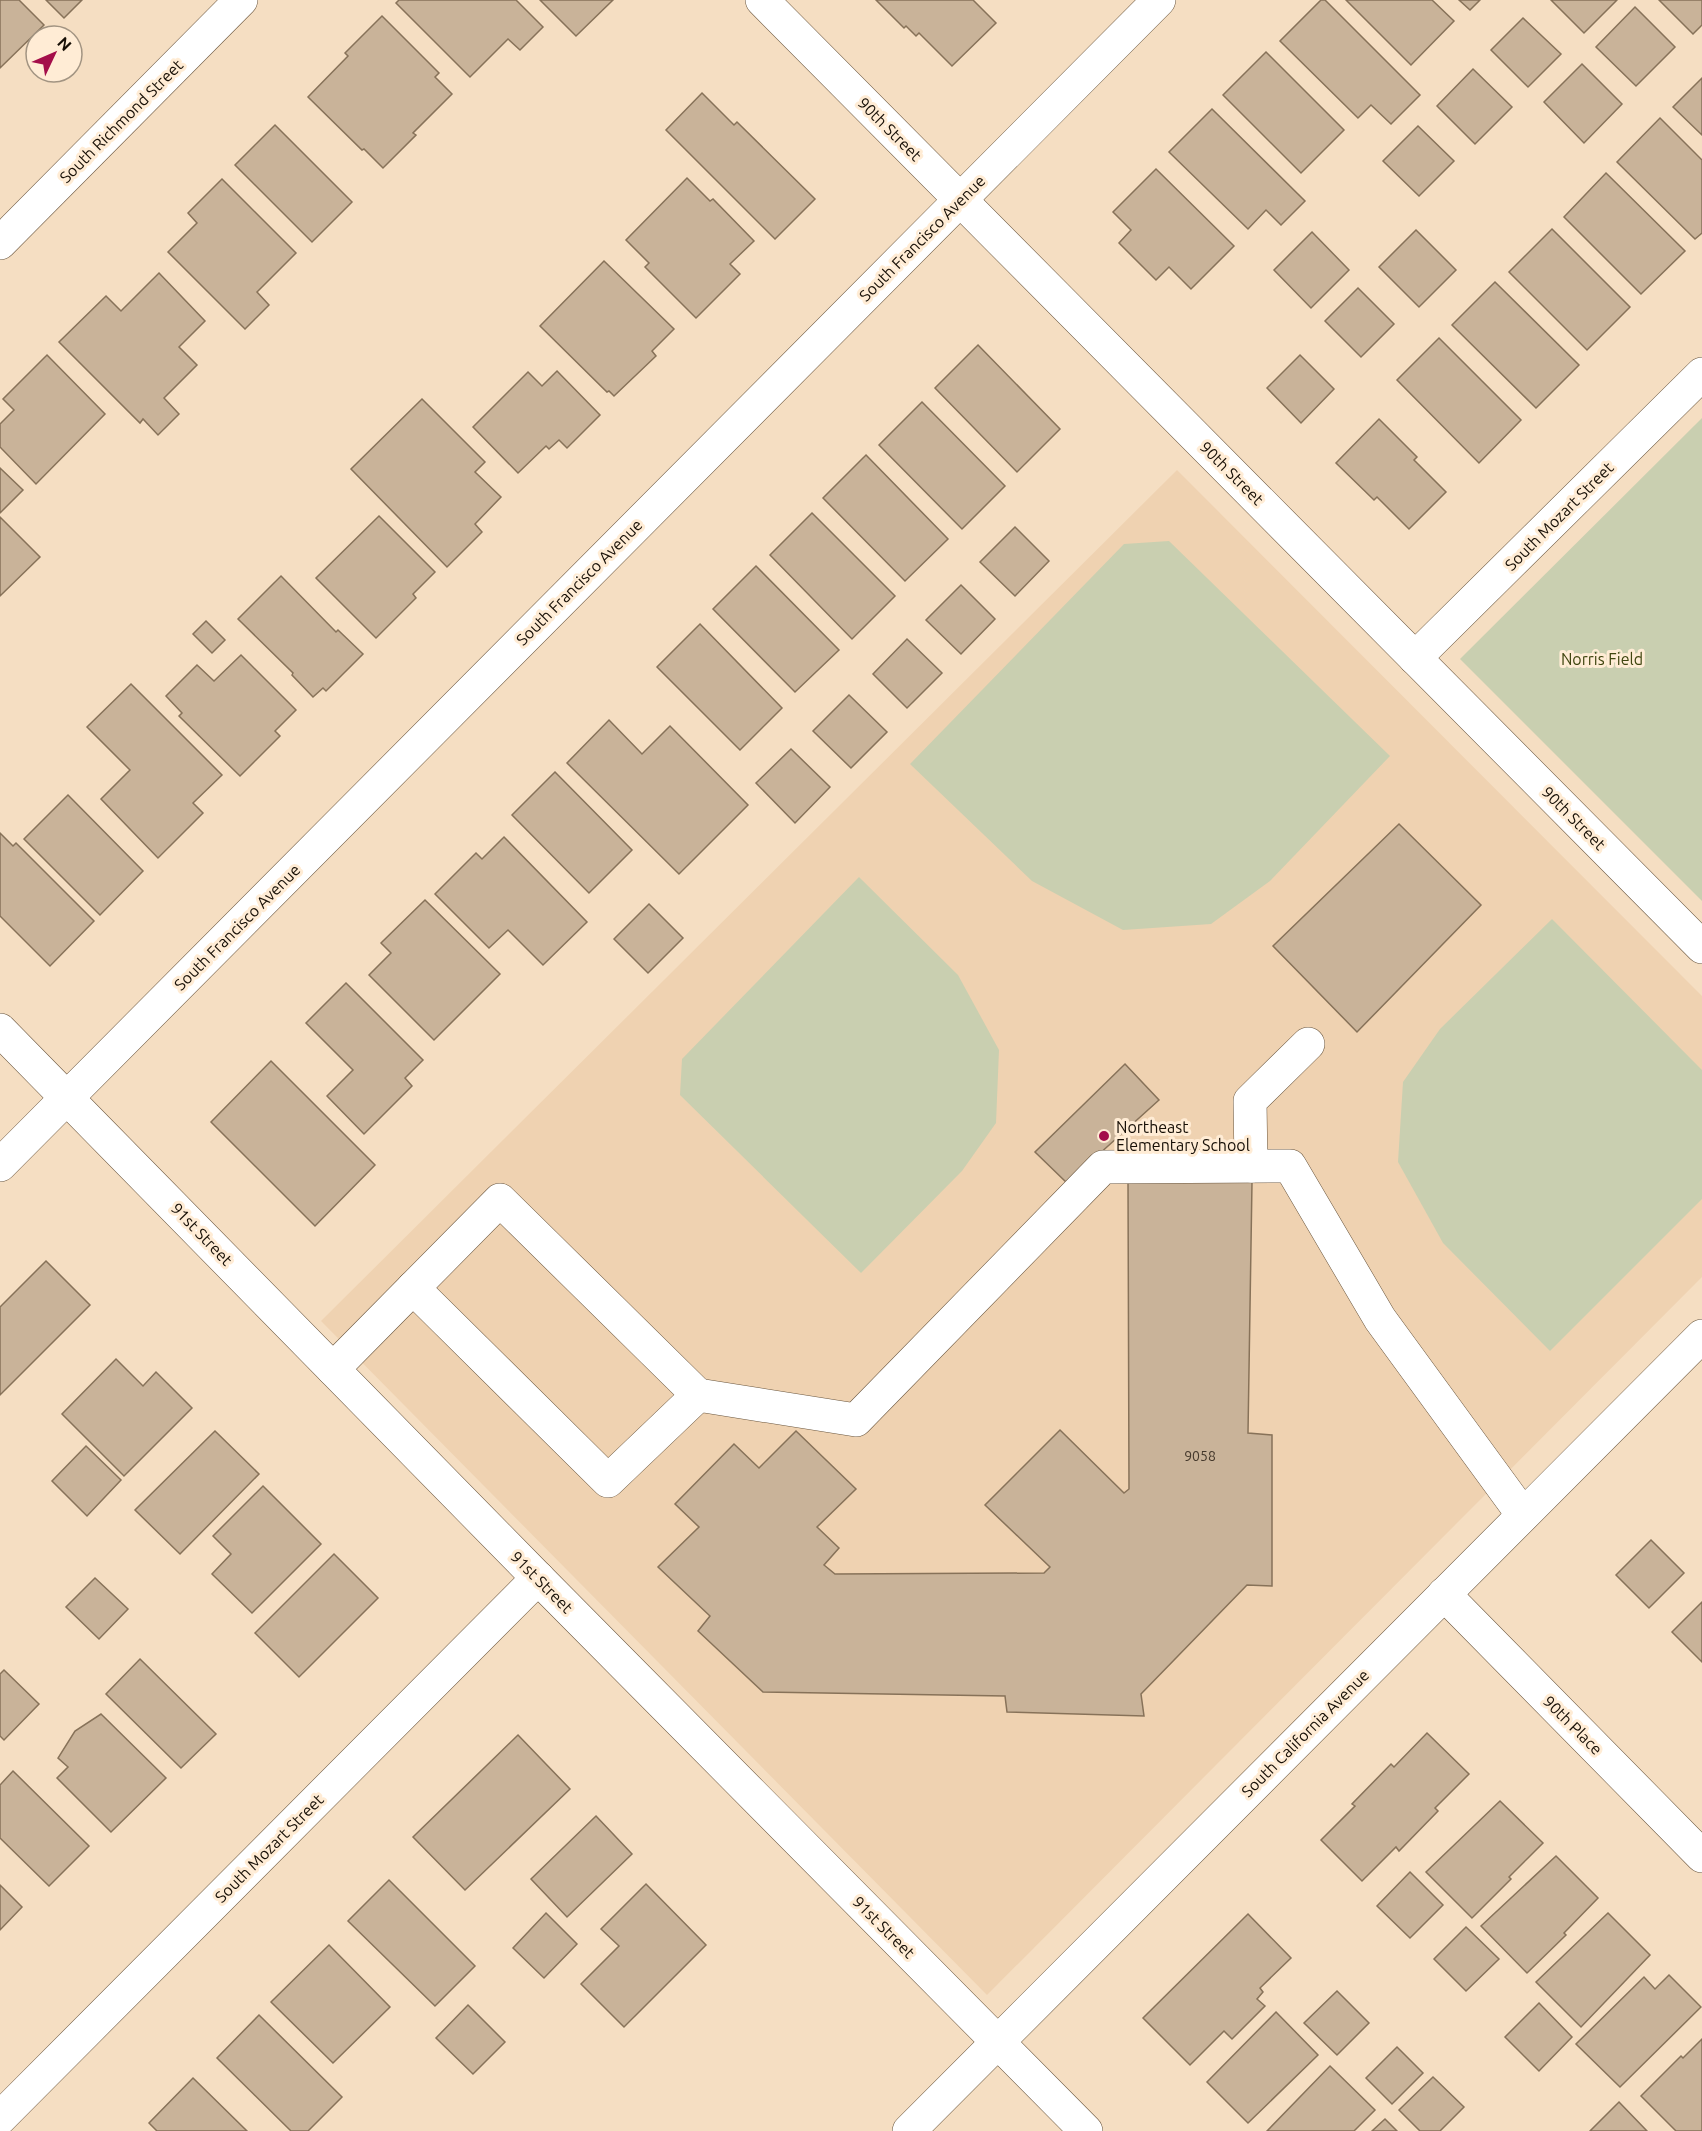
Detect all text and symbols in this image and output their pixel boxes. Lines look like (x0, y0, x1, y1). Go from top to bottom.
north arrow (24, 24, 84, 84)
text: N (54, 33, 75, 54)
street label: South Richmond Street (56, 55, 187, 186)
street label: 90th Street (855, 94, 926, 165)
street label: South Francisco Avenue (855, 171, 989, 305)
street label: 90th Street (1197, 438, 1268, 509)
street label: South Mozart Street (1501, 458, 1617, 574)
street label: South Francisco Avenue (512, 515, 646, 649)
park label: Norris Field (1561, 650, 1643, 668)
street label: 90th Street (1539, 783, 1610, 854)
street label: South Francisco Avenue (170, 860, 304, 994)
place label: Northeast Elementary School (1116, 1118, 1250, 1154)
marker: Northeast Elementary School (1097, 1129, 1111, 1143)
street label: 91st Street (168, 1199, 237, 1269)
house number: 9058 (1184, 1448, 1216, 1464)
street label: 91st Street (507, 1547, 577, 1617)
street label: South California Avenue (1238, 1666, 1372, 1800)
street label: 90th Place (1540, 1692, 1606, 1758)
street label: South Mozart Street (211, 1790, 327, 1906)
street label: 91st Street (849, 1892, 919, 1962)

